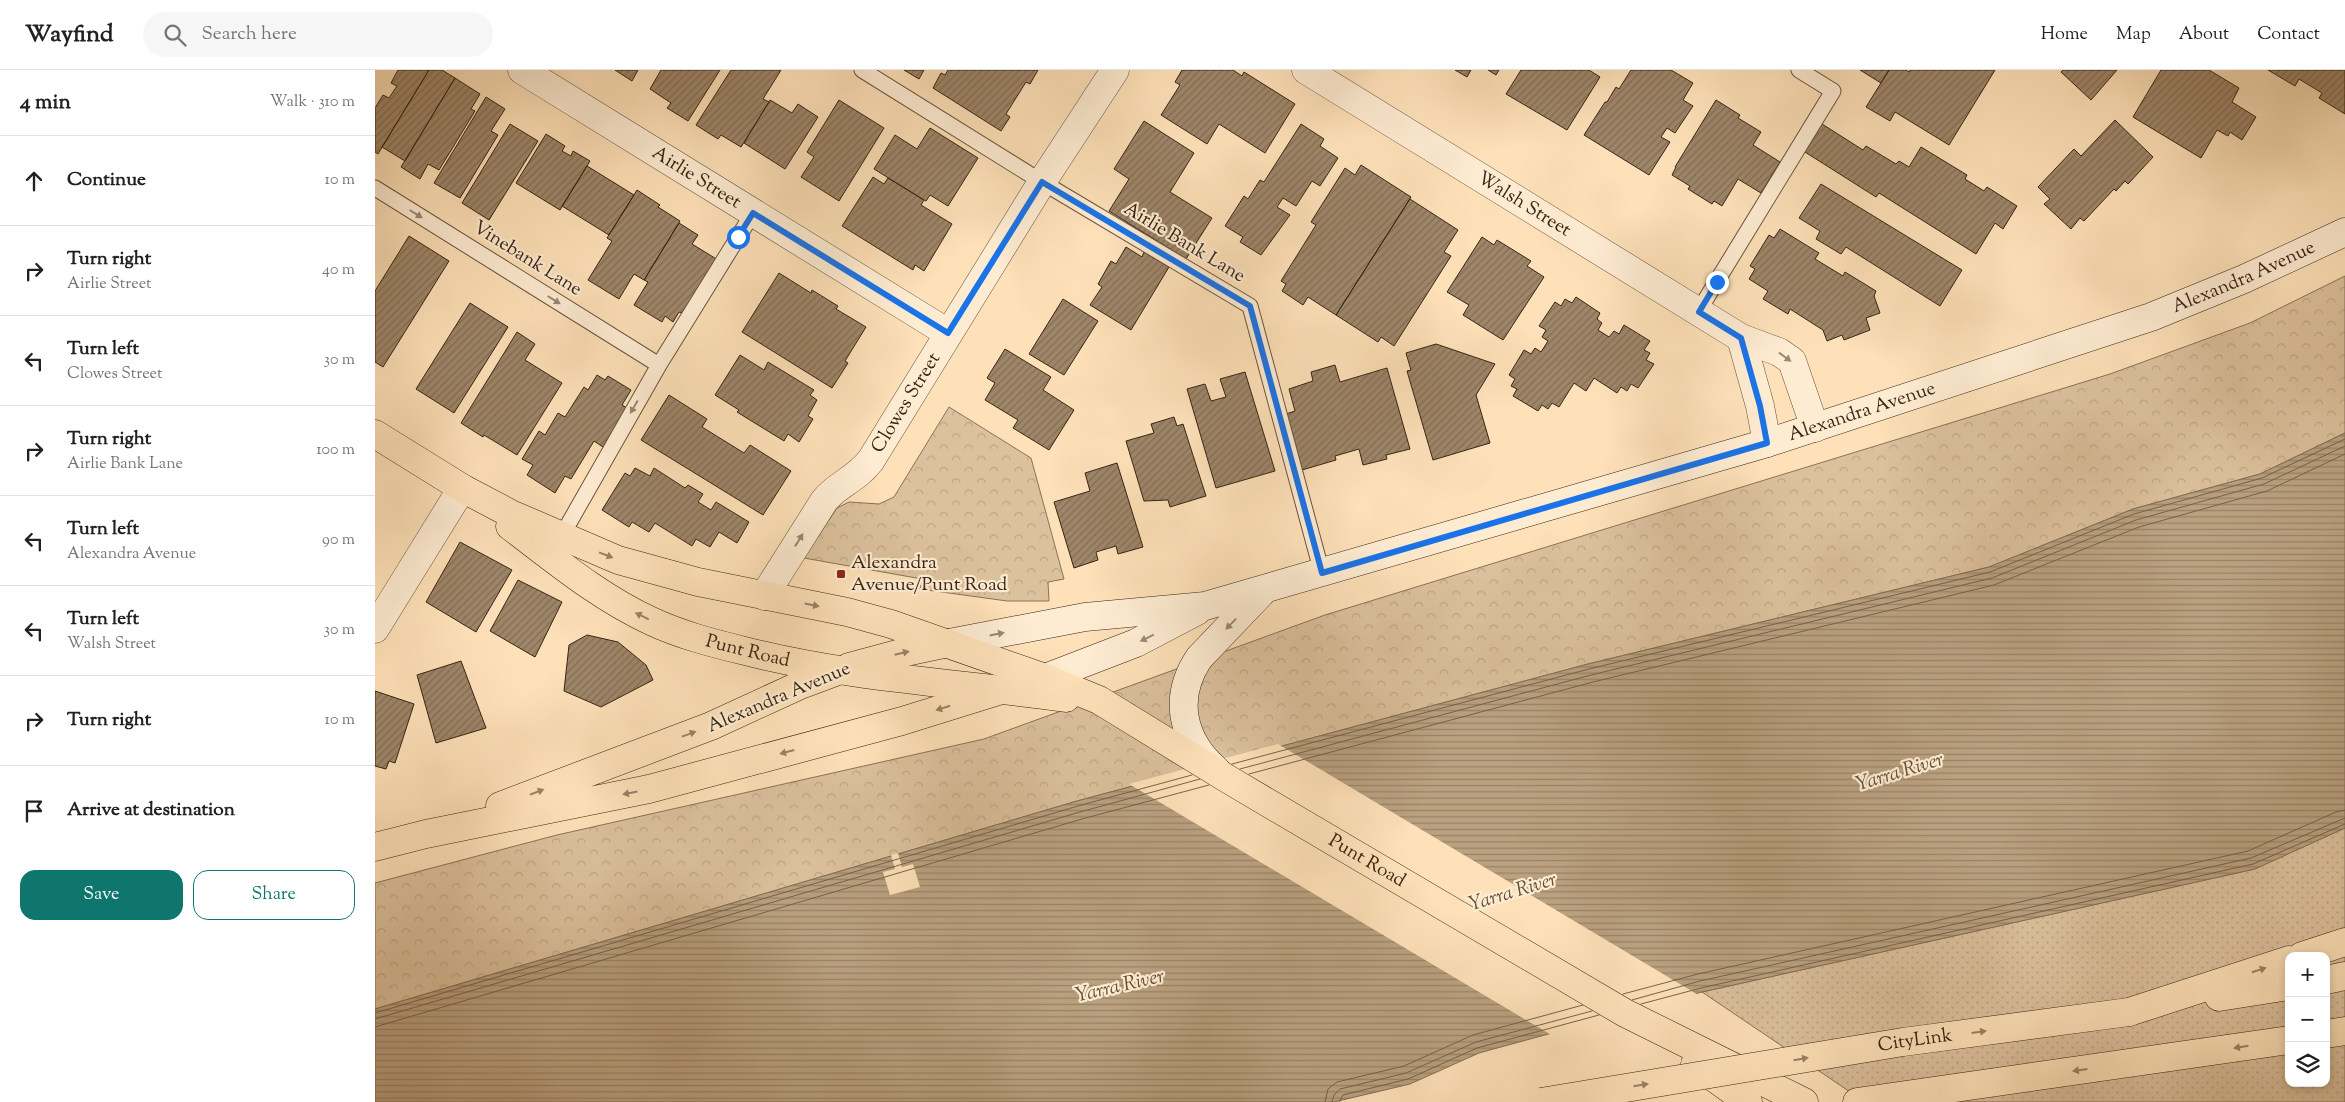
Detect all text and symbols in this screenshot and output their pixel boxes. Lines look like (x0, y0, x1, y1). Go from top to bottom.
search box (143, 12, 493, 57)
text: Wayfind (25, 18, 113, 52)
icon: search (161, 21, 189, 49)
text: Search here (201, 21, 297, 48)
text: Home (2041, 22, 2088, 48)
text: Map (2116, 22, 2151, 48)
text: About (2179, 22, 2229, 48)
text: Contact (2257, 22, 2320, 48)
text: 4 min (20, 88, 71, 118)
text: Walk · 310 m (270, 91, 355, 114)
street label: Airlie Street (647, 140, 747, 216)
street label: Walsh Street (1472, 165, 1577, 244)
icon: ahead (20, 167, 48, 195)
text: Continue (67, 167, 146, 194)
text: 10 m (325, 169, 355, 192)
street label: Airlie Bank Lane (1118, 196, 1250, 290)
one-way arrow (410, 209, 423, 218)
street label: Vinebank Lane (467, 215, 587, 303)
route start (727, 226, 750, 249)
street label: Alexandra Avenue (2168, 234, 2320, 320)
text: Turn right (67, 246, 151, 273)
icon: right (20, 257, 48, 285)
text: 40 m (322, 259, 355, 282)
route end (1706, 271, 1729, 294)
text: Airlie Street (67, 273, 151, 296)
one-way arrow (548, 295, 561, 304)
text: Turn left (67, 336, 139, 363)
icon: left (20, 347, 48, 375)
street label: Clowes Street (865, 347, 948, 458)
text: 30 m (324, 349, 355, 372)
one-way arrow (1779, 352, 1792, 362)
text: Clowes Street (67, 363, 162, 386)
street label: Alexandra Avenue (1785, 375, 1939, 449)
one-way arrow (630, 401, 639, 414)
text: Turn right (67, 426, 151, 453)
icon: right (20, 437, 48, 465)
text: 100 m (316, 439, 355, 462)
text: Airlie Bank Lane (67, 453, 183, 476)
text: Turn left (67, 516, 139, 543)
icon: left (20, 527, 48, 555)
text: 90 m (322, 529, 355, 552)
one-way arrow (795, 533, 804, 546)
text: Alexandra Avenue (67, 543, 196, 566)
place label: Alexandra Avenue/Punt Road (851, 550, 1007, 599)
one-way arrow (598, 552, 613, 559)
marker: Alexandra Avenue/Punt Road (835, 568, 847, 580)
one-way arrow (805, 602, 821, 610)
text: Turn left (67, 606, 139, 633)
one-way arrow (635, 612, 649, 620)
icon: left (20, 617, 48, 645)
one-way arrow (1225, 618, 1237, 630)
text: 30 m (324, 619, 355, 642)
street label: Punt Road (702, 628, 793, 674)
one-way arrow (990, 630, 1005, 638)
text: Walsh Street (67, 633, 156, 656)
one-way arrow (1140, 634, 1154, 642)
one-way arrow (895, 649, 910, 657)
street label: Alexandra Avenue (703, 656, 855, 740)
one-way arrow (936, 705, 951, 712)
icon: right (20, 707, 48, 735)
text: Turn right (67, 707, 151, 734)
text: 10 m (325, 709, 355, 732)
one-way arrow (682, 730, 696, 738)
water label: Yarra River (1852, 746, 1948, 800)
one-way arrow (779, 748, 794, 756)
one-way arrow (530, 788, 545, 796)
one-way arrow (621, 790, 637, 798)
icon: arrive (20, 797, 48, 825)
text: Arrive at destination (67, 797, 235, 824)
street label: Punt Road (1323, 828, 1411, 895)
water label: Yarra River (1465, 866, 1561, 920)
button: Save (20, 870, 183, 920)
button: Share (193, 870, 355, 920)
map controls (2285, 952, 2330, 1087)
button: + (2285, 952, 2330, 997)
water label: Yarra River (1073, 963, 1167, 1011)
one-way arrow (2251, 966, 2266, 973)
button: − (2285, 997, 2330, 1042)
street label: CityLink (1876, 1022, 1954, 1059)
one-way arrow (1972, 1028, 1988, 1036)
button: layers (2285, 1042, 2330, 1087)
one-way arrow (2232, 1043, 2248, 1051)
one-way arrow (1794, 1055, 1810, 1063)
one-way arrow (2071, 1067, 2087, 1075)
one-way arrow (1633, 1081, 1649, 1089)

